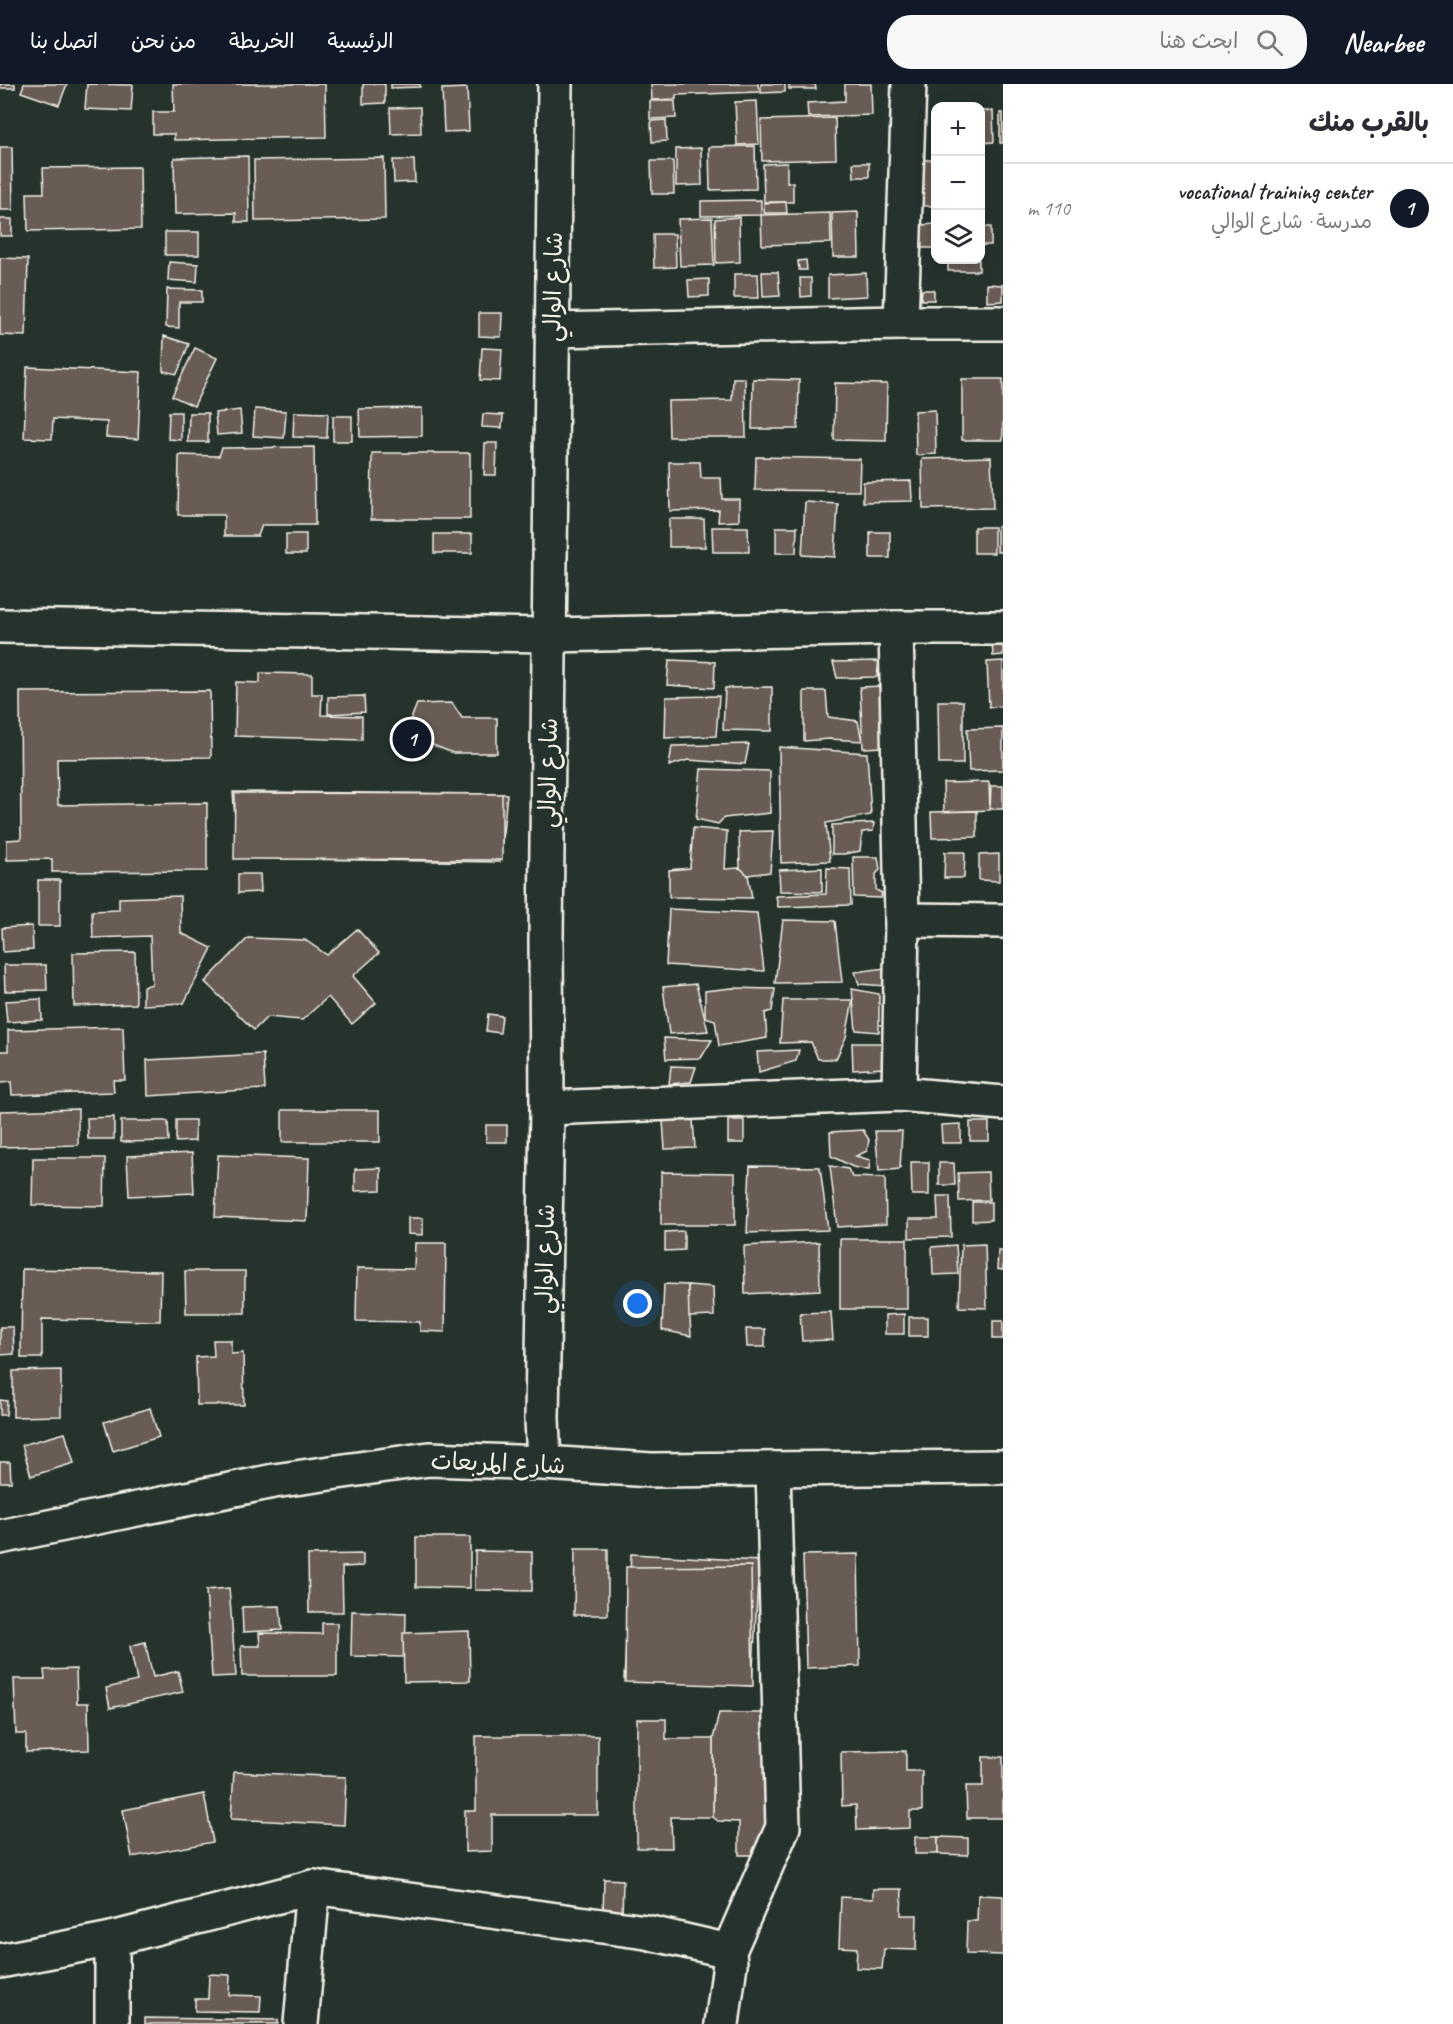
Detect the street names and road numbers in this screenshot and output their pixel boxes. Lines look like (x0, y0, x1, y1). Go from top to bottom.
street label: شارع الوالي (537, 232, 575, 342)
street label: شارع الوالي (532, 718, 570, 828)
street label: شارع الوالي (529, 1204, 567, 1314)
street label: شارع المربعات (430, 1446, 566, 1482)

